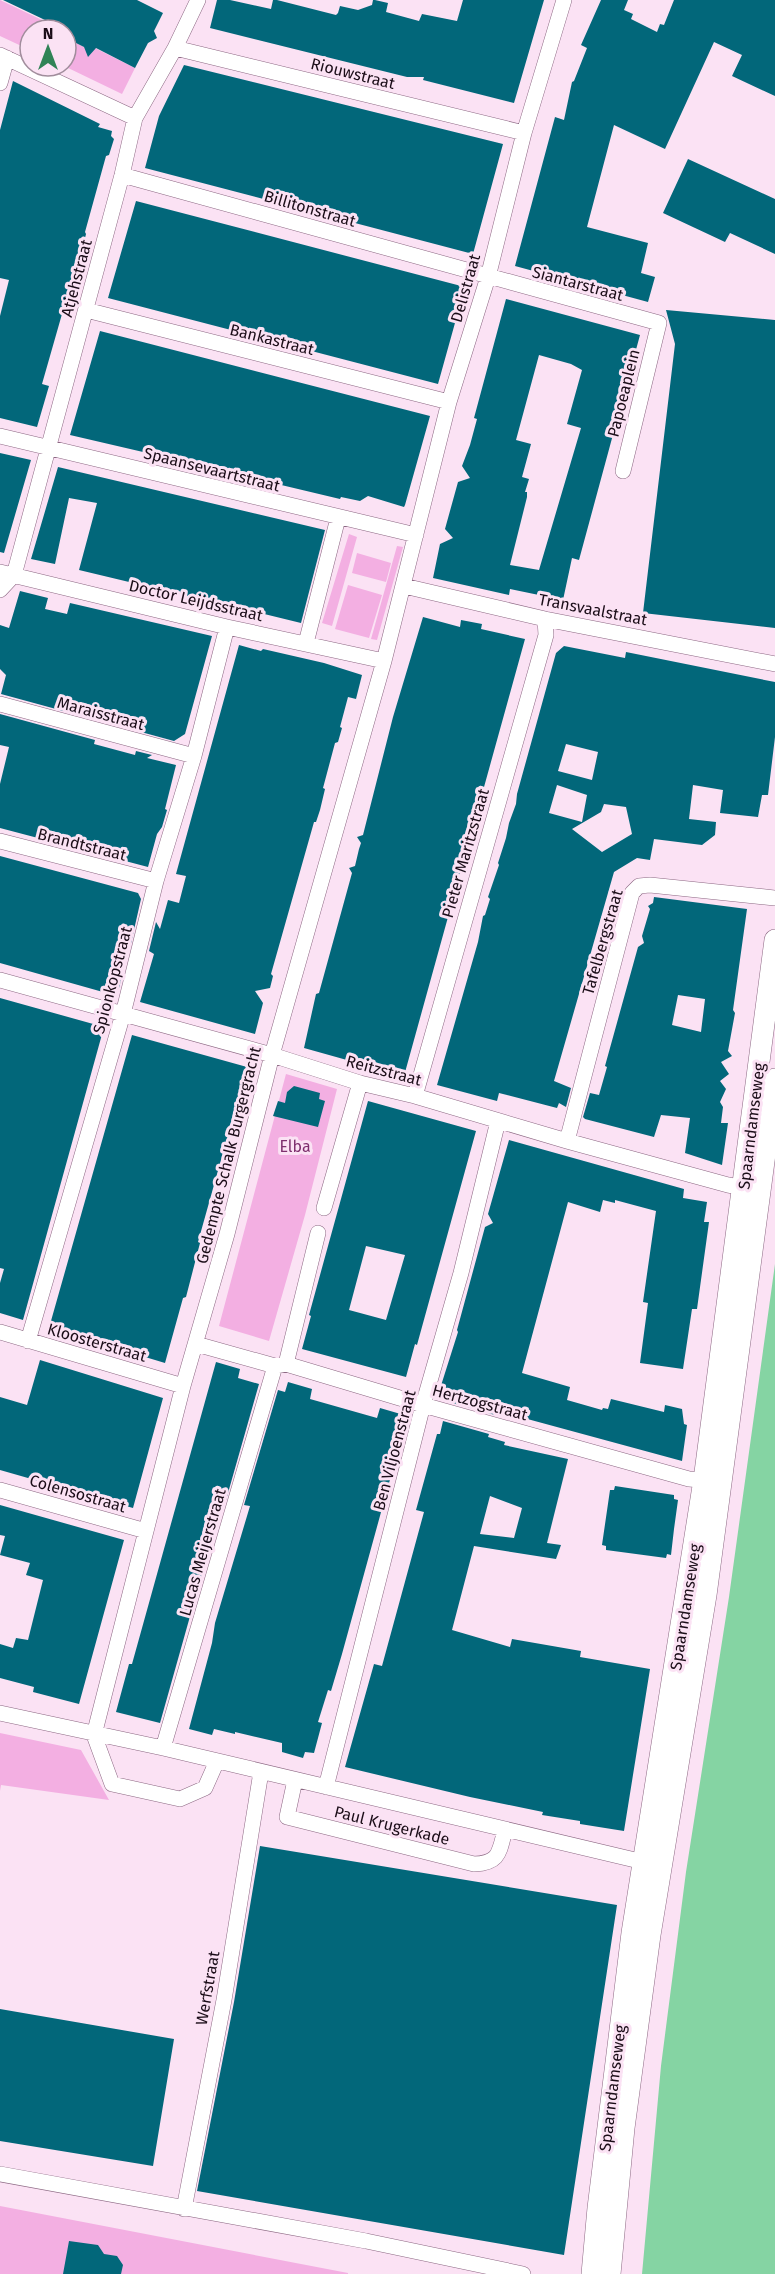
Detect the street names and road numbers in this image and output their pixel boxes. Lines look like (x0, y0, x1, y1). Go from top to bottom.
street label: Riouwstraat (309, 54, 397, 93)
street label: Billitonstraat (262, 186, 358, 231)
street label: Atjehstraat (57, 237, 96, 319)
street label: Delistraat (447, 252, 484, 324)
street label: Siantarstraat (530, 262, 626, 305)
street label: Bankastraat (228, 320, 316, 359)
street label: Papoeaplein (603, 347, 644, 439)
street label: Spaansevaartstraat (142, 443, 282, 496)
street label: Doctor Leijdsstraat (127, 576, 265, 625)
street label: Transvaalstraat (537, 590, 649, 629)
street label: Maraisstraat (55, 693, 147, 734)
street label: Pieter Maritzstraat (438, 786, 493, 920)
street label: Brandtstraat (36, 824, 128, 865)
street label: Tafelbergstraat (578, 887, 627, 997)
street label: Spionkopstraat (89, 924, 136, 1036)
street label: Gedempte Schalk Burgergracht (192, 1044, 265, 1266)
street label: Reitzstraat (344, 1051, 424, 1090)
street label: Spaarndamseweg (734, 1061, 769, 1191)
street label: Kloosterstraat (45, 1319, 149, 1366)
street label: Hertzogstraat (430, 1381, 530, 1424)
street label: Ben Viljoenstraat (369, 1388, 420, 1513)
street label: Colensostraat (27, 1471, 128, 1516)
street label: Lucas Meijerstraat (175, 1486, 230, 1618)
street label: Spaarndamseweg (666, 1542, 705, 1672)
street label: Paul Krugerkade (332, 1802, 452, 1849)
street label: Werfstraat (192, 1949, 223, 2027)
street label: Spaarndamseweg (595, 2023, 630, 2153)

